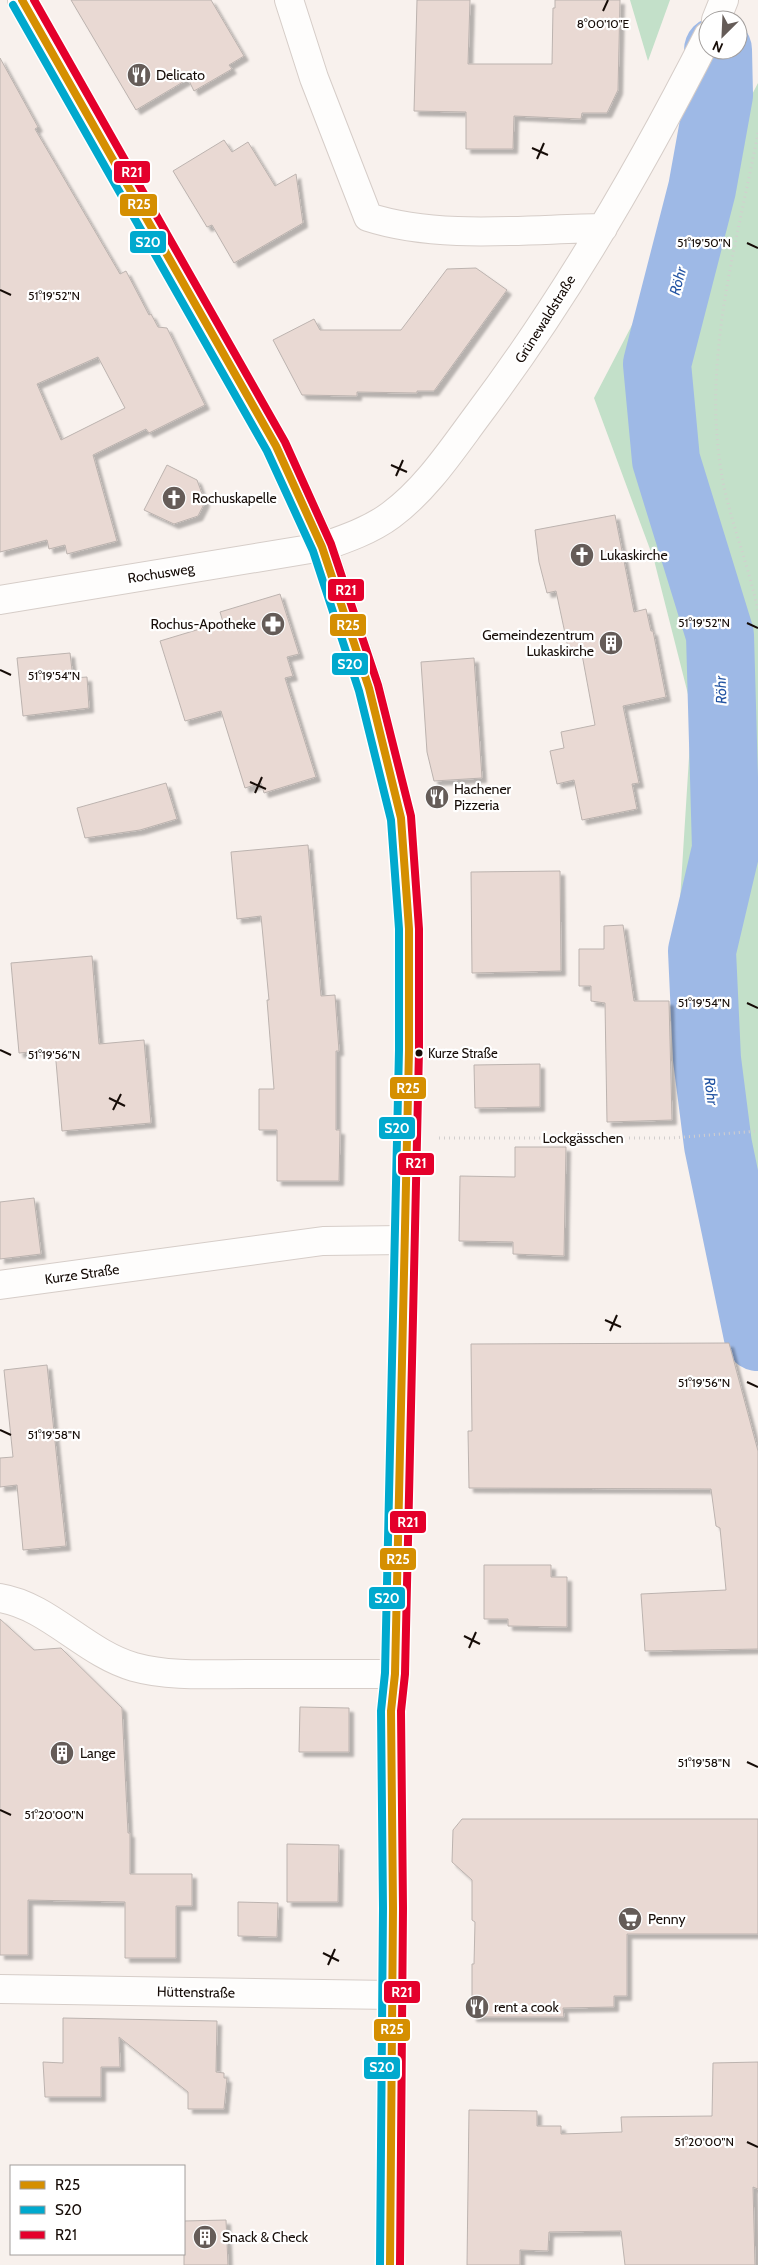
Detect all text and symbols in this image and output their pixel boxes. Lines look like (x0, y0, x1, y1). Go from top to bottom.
north arrow (698, 10, 748, 60)
text: 8°00'10"E (577, 16, 630, 31)
text: N (710, 37, 726, 57)
restaurant icon: Delicato (126, 62, 152, 88)
place label: Delicato (156, 66, 205, 84)
line badge: R21 (113, 160, 151, 184)
text: R21 (121, 163, 143, 181)
line badge: R25 (119, 193, 158, 217)
text: R25 (127, 195, 151, 213)
line badge: S20 (129, 230, 167, 254)
text: S20 (135, 233, 161, 251)
text: 51°19'50"N (677, 235, 731, 250)
water label: Röhr (666, 264, 691, 297)
street label: Grünewaldstraße (511, 272, 579, 366)
text: 51°19'52"N (28, 288, 80, 303)
church icon: Rochuskapelle (161, 485, 187, 511)
place label: Rochuskapelle (192, 489, 277, 507)
church icon: Lukaskirche (569, 542, 595, 568)
place label: Lukaskirche (600, 546, 668, 564)
street label: Rochusweg (126, 559, 197, 587)
line badge: R21 (327, 578, 365, 602)
text: R21 (335, 581, 357, 599)
pharmacy icon: Rochus-Apotheke (260, 611, 286, 637)
line badge: R25 (329, 613, 367, 637)
place label: Rochus-Apotheke (150, 615, 256, 633)
text: 51°19'52"N (678, 615, 730, 630)
text: R25 (336, 616, 360, 634)
place label: Gemeindezentrum Lukaskirche (482, 626, 594, 660)
building icon: Gemeindezentrum Lukaskirche (598, 630, 624, 656)
line badge: S20 (331, 652, 369, 676)
text: S20 (337, 655, 363, 673)
text: 51°19'54"N (28, 668, 80, 683)
water label: Röhr (711, 674, 730, 704)
place label: Hachener Pizzeria (454, 780, 512, 814)
restaurant icon: Hachener Pizzeria (424, 784, 450, 810)
text: 51°19'54"N (678, 995, 730, 1010)
place label: Kurze Straße (428, 1045, 498, 1061)
text: 51°19'56"N (28, 1047, 80, 1062)
marker: Kurze Straße (414, 1048, 424, 1058)
line badge: R25 (389, 1076, 427, 1100)
water label: Röhr (700, 1076, 722, 1107)
text: R25 (396, 1079, 420, 1097)
line badge: S20 (378, 1116, 416, 1140)
text: S20 (384, 1119, 410, 1137)
street label: Lockgässchen (542, 1129, 624, 1147)
line badge: R21 (397, 1152, 435, 1176)
text: R21 (405, 1154, 427, 1172)
street label: Kurze Straße (44, 1260, 120, 1288)
text: 51°19'56"N (678, 1375, 730, 1390)
text: 51°19'58"N (28, 1427, 80, 1442)
line badge: R21 (389, 1510, 427, 1534)
text: R21 (397, 1513, 419, 1531)
line badge: R25 (379, 1547, 417, 1571)
text: R25 (386, 1550, 410, 1568)
line badge: S20 (368, 1586, 406, 1610)
text: S20 (374, 1589, 400, 1607)
building icon: Lange (49, 1740, 75, 1766)
place label: Lange (80, 1744, 116, 1762)
text: 51°19'58"N (678, 1755, 730, 1770)
text: 51°20'00"N (24, 1807, 84, 1822)
supermarket icon: Penny (617, 1906, 643, 1932)
place label: Penny (648, 1910, 686, 1928)
line badge: R21 (383, 1980, 421, 2004)
street label: Hüttenstraße (157, 1982, 235, 2002)
text: R21 (391, 1983, 413, 2001)
restaurant icon: rent a cook (464, 1994, 490, 2020)
place label: rent a cook (494, 1998, 560, 2016)
line badge: R25 (373, 2018, 411, 2042)
text: R25 (380, 2020, 404, 2038)
line badge: S20 (363, 2056, 401, 2080)
text: S20 (369, 2058, 395, 2076)
text: 51°20'00"N (674, 2134, 734, 2149)
legend (10, 2165, 185, 2255)
text: R25 (55, 2176, 80, 2194)
text: S20 (55, 2201, 82, 2219)
building icon: Snack & Check (192, 2224, 218, 2250)
text: R21 (55, 2226, 77, 2244)
place label: Snack & Check (222, 2228, 309, 2246)

